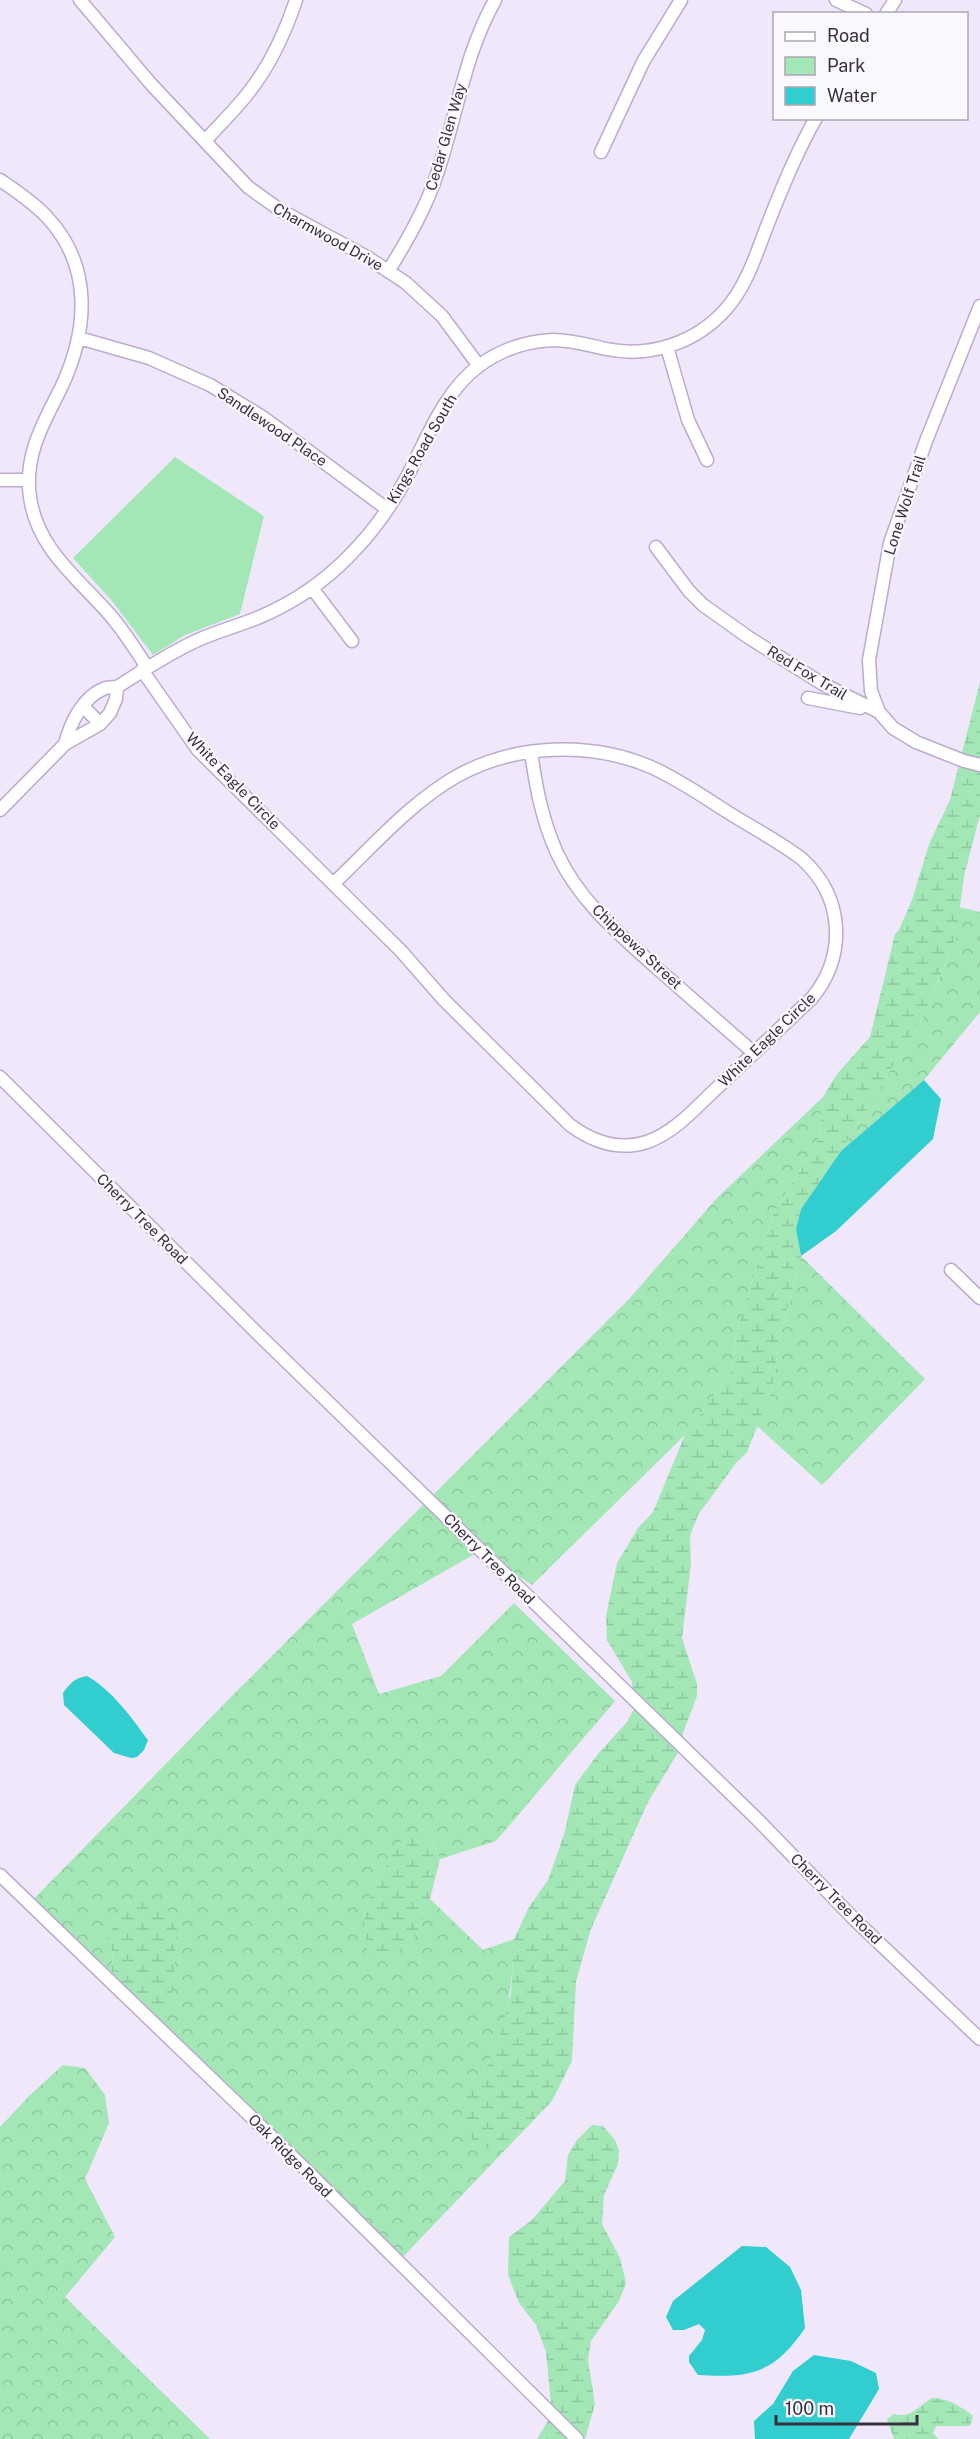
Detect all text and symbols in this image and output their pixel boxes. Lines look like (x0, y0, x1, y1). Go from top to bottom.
legend (773, 12, 968, 120)
text: Road (827, 25, 870, 46)
text: Park (827, 55, 865, 76)
street label: Cedar Glen Way (422, 81, 469, 193)
text: Water (827, 85, 877, 106)
street label: Charmwood Drive (270, 199, 386, 274)
street label: Sandlewood Place (214, 384, 330, 470)
street label: Kings Road South (383, 391, 460, 507)
street label: Lone Wolf Trail (880, 453, 929, 557)
street label: Red Fox Trail (764, 642, 850, 703)
street label: White Eagle Circle (183, 729, 284, 833)
street label: Chippewa Street (589, 901, 686, 993)
street label: White Eagle Circle (715, 989, 819, 1090)
street label: Cherry Tree Road (93, 1170, 191, 1268)
street label: Cherry Tree Road (440, 1510, 538, 1608)
street label: Cherry Tree Road (787, 1850, 885, 1948)
street label: Oak Ridge Road (245, 2111, 335, 2201)
scale bar (776, 2388, 917, 2426)
text: 100 m (785, 2398, 834, 2419)

